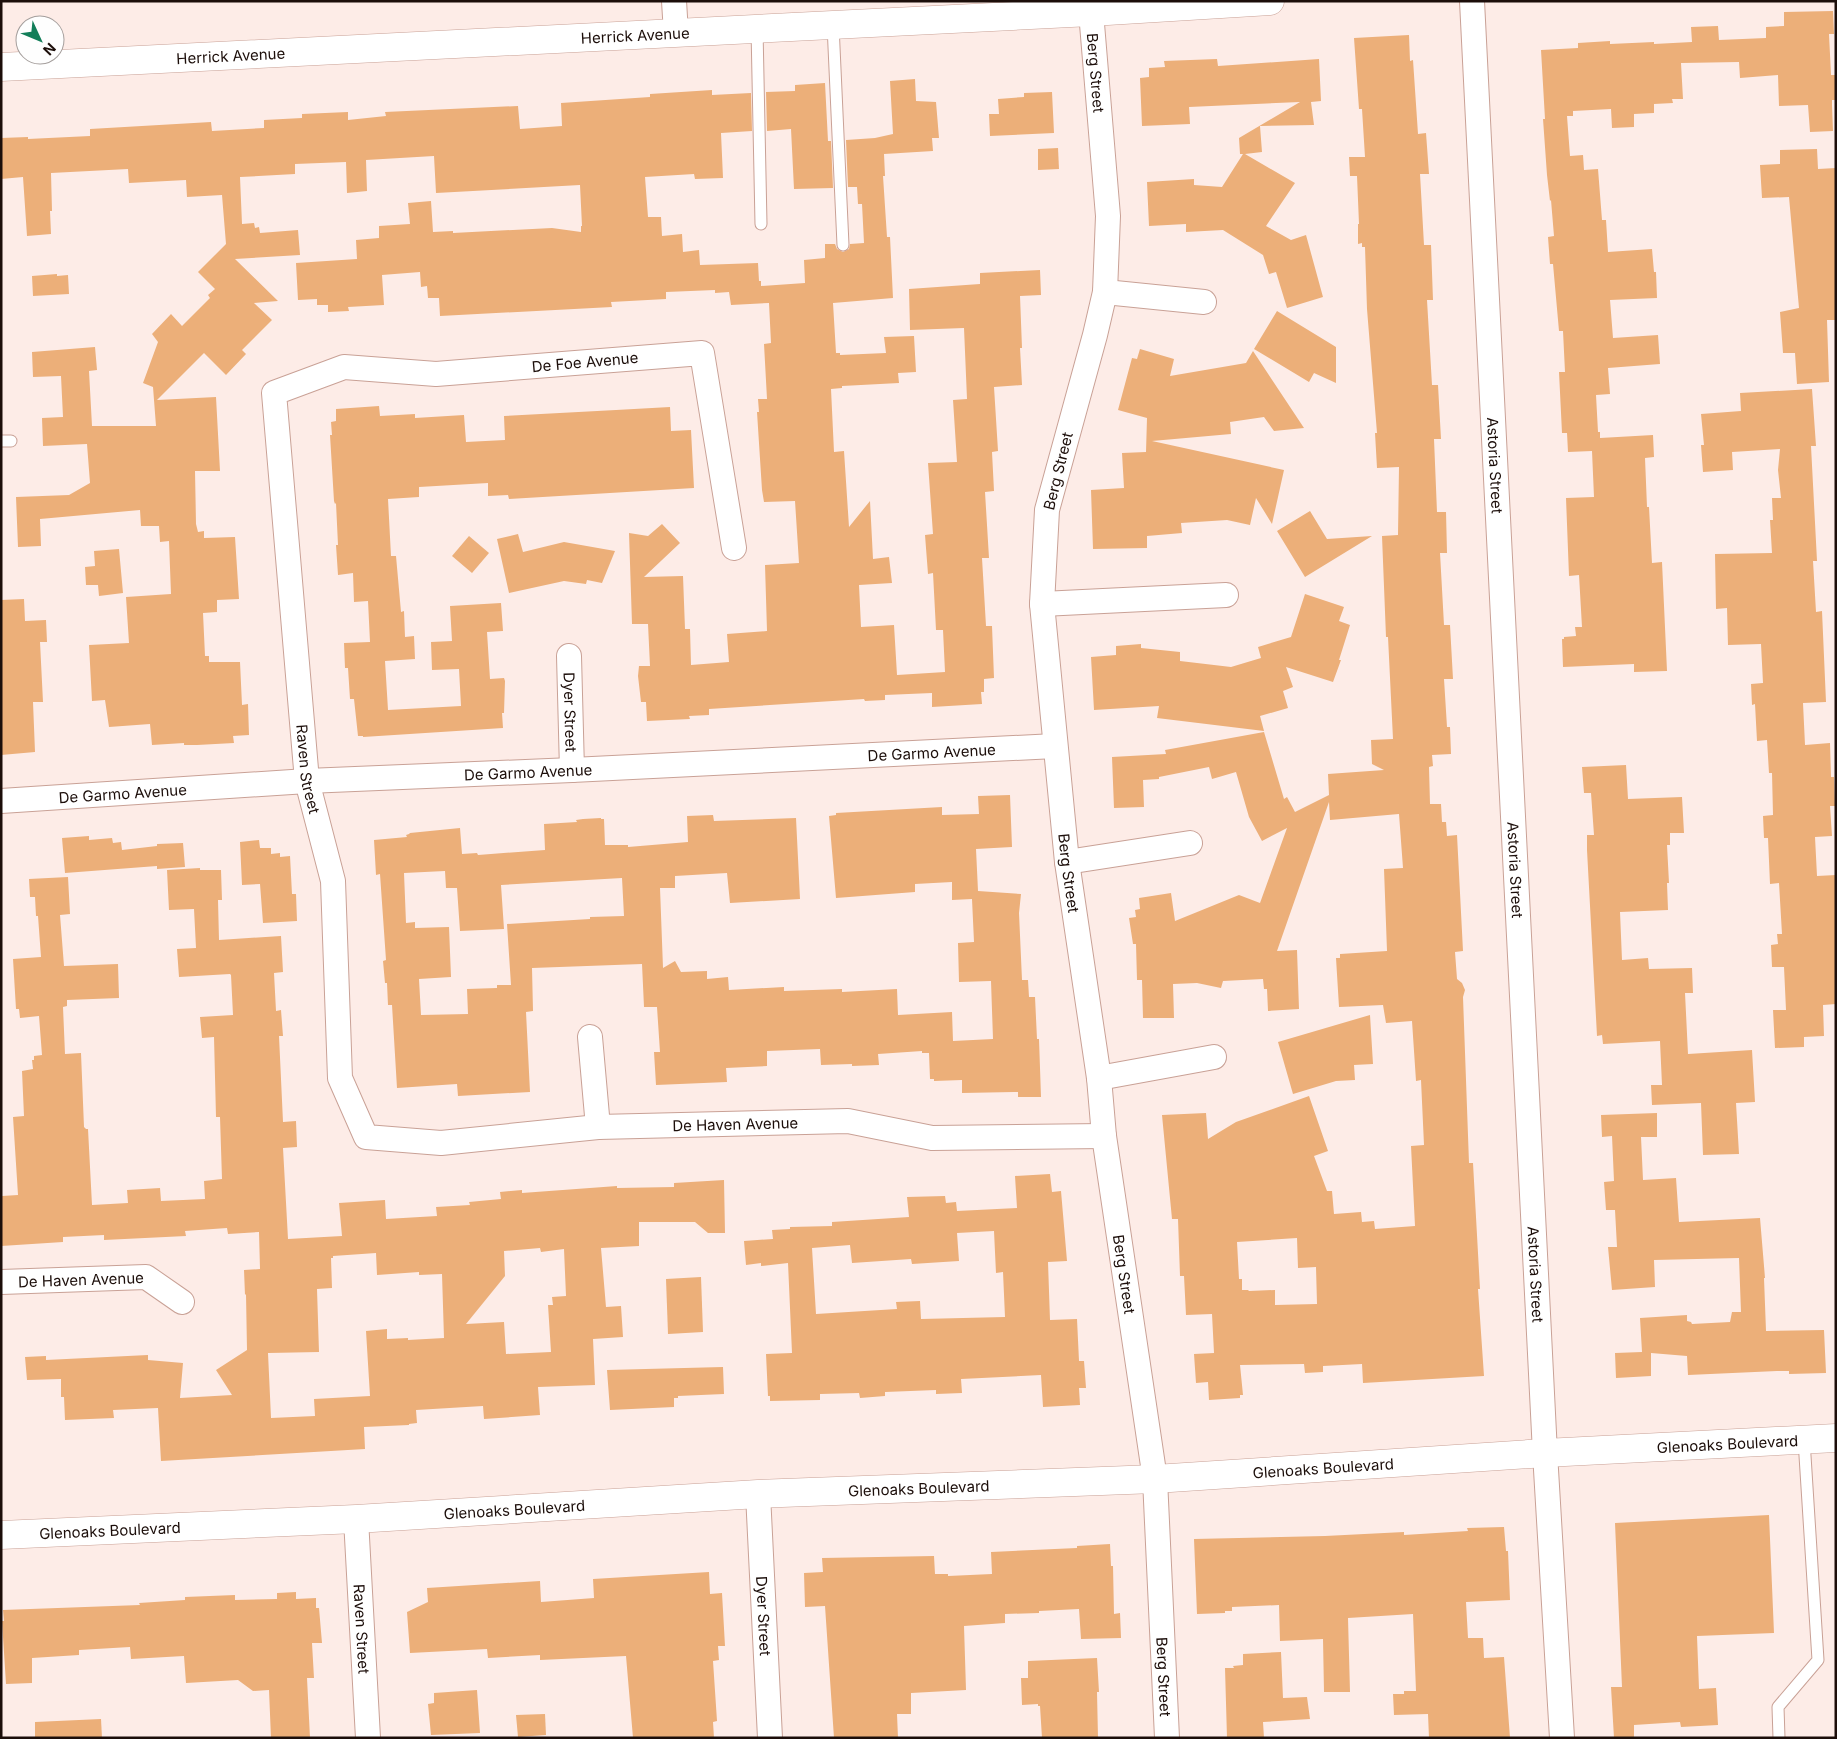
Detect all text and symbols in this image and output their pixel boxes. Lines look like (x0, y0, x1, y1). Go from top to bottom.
north arrow (15, 15, 65, 65)
street label: Herrick Avenue (580, 23, 690, 47)
street label: Berg Street (1083, 32, 1109, 113)
text: N (40, 40, 60, 59)
street label: Herrick Avenue (176, 43, 286, 68)
street label: De Foe Avenue (531, 348, 639, 376)
street label: Astoria Street (1483, 417, 1507, 514)
street label: Berg Street (1039, 430, 1077, 512)
street label: Dyer Street (560, 672, 581, 752)
street label: Raven Street (293, 724, 325, 816)
street label: De Garmo Avenue (867, 739, 996, 765)
street label: De Garmo Avenue (464, 760, 593, 784)
street label: De Garmo Avenue (58, 779, 187, 807)
street label: Astoria Street (1504, 821, 1528, 919)
street label: Berg Street (1055, 833, 1084, 914)
street label: De Haven Avenue (672, 1113, 798, 1135)
street label: Astoria Street (1524, 1226, 1548, 1323)
street label: Berg Street (1109, 1233, 1140, 1315)
street label: De Haven Avenue (18, 1268, 144, 1291)
street label: Glenoaks Boulevard (1656, 1430, 1799, 1457)
street label: Glenoaks Boulevard (1252, 1454, 1394, 1482)
street label: Glenoaks Boulevard (848, 1476, 990, 1500)
street label: Glenoaks Boulevard (443, 1495, 586, 1523)
street label: Glenoaks Boulevard (39, 1517, 181, 1543)
street label: Dyer Street (753, 1575, 775, 1656)
street label: Raven Street (350, 1583, 374, 1674)
street label: Berg Street (1153, 1636, 1176, 1717)

